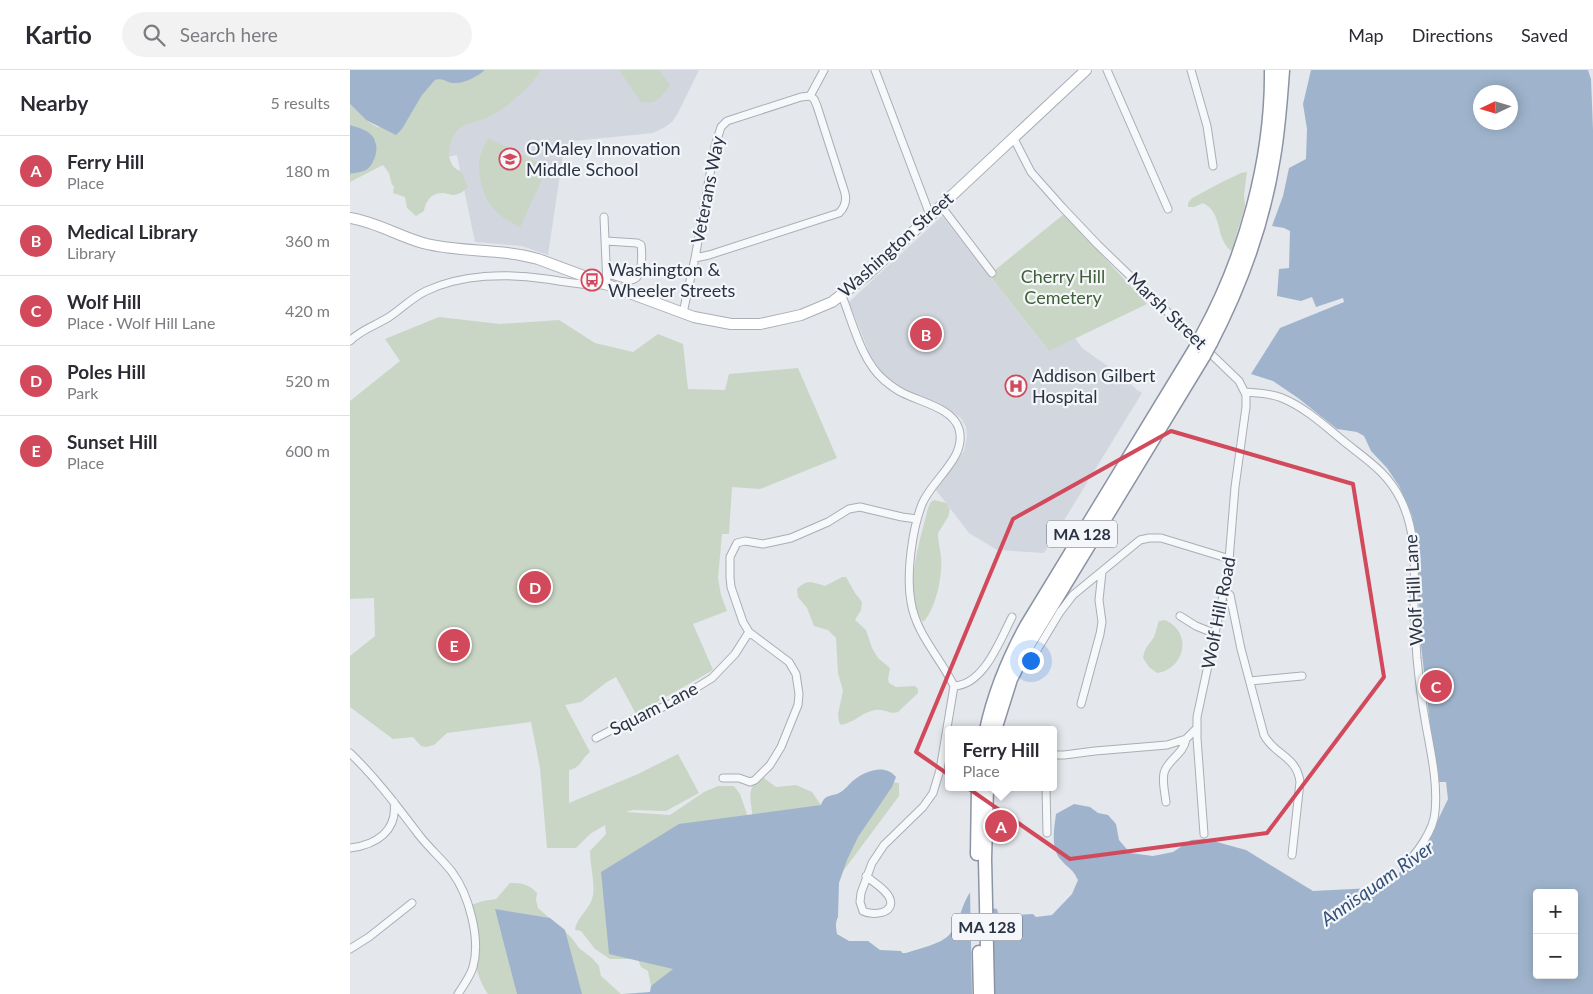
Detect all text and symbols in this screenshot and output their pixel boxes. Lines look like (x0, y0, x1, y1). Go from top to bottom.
search box (122, 12, 472, 57)
text: Kartio (25, 20, 92, 49)
icon: search (140, 21, 168, 49)
text: Search here (180, 23, 278, 46)
text: Map (1348, 24, 1384, 46)
text: Directions (1412, 24, 1493, 46)
text: Saved (1521, 24, 1568, 46)
north arrow (1473, 85, 1518, 130)
text: Nearby (20, 90, 88, 115)
text: 5 results (270, 93, 330, 112)
street label: Veterans Way (686, 133, 728, 246)
place label: O'Maley Innovation Middle School (526, 137, 681, 180)
school or university icon: O'Maley Innovation Middle School (498, 147, 522, 171)
text: Ferry Hill (67, 150, 144, 173)
text: A (30, 161, 42, 180)
text: 180 m (285, 161, 330, 180)
text: Place (67, 173, 104, 192)
street label: Washington Street (833, 187, 958, 302)
text: Medical Library (67, 220, 198, 243)
text: B (31, 231, 41, 250)
text: 360 m (285, 231, 330, 250)
text: Library (67, 243, 116, 262)
place label: Washington & Wheeler Streets (608, 258, 736, 301)
park label: Cherry Hill Cemetery (1021, 265, 1105, 308)
street label: Marsh Street (1123, 267, 1212, 354)
bus stop icon: Washington & Wheeler Streets (580, 268, 604, 292)
text: Wolf Hill (67, 290, 141, 313)
text: C (31, 301, 41, 320)
text: 420 m (285, 301, 330, 320)
text: Place · Wolf Hill Lane (67, 313, 215, 332)
pin: B (910, 315, 942, 353)
text: Poles Hill (67, 360, 146, 383)
place label: Addison Gilbert Hospital (1032, 364, 1156, 407)
text: D (30, 371, 42, 390)
text: 520 m (285, 371, 330, 390)
hospital icon: Addison Gilbert Hospital (1004, 374, 1028, 398)
text: Park (67, 383, 98, 402)
text: Sunset Hill (67, 430, 158, 453)
text: E (31, 441, 41, 460)
text: 600 m (285, 441, 330, 460)
text: Place (67, 453, 104, 472)
road number: MA 128 (1047, 520, 1117, 548)
street label: Wolf Hill Lane (1399, 534, 1427, 646)
street label: Wolf Hill Road (1196, 555, 1240, 671)
pin: D (519, 568, 551, 606)
pin: E (438, 626, 470, 664)
your location (1018, 648, 1044, 674)
pin: C (1420, 667, 1452, 705)
street label: Squam Lane (606, 677, 701, 740)
popup (945, 726, 1057, 791)
text: Ferry Hill (962, 738, 1040, 761)
text: Place (962, 761, 1000, 780)
pin: A (985, 807, 1017, 845)
water label: Annisquam River (1315, 835, 1438, 931)
map controls (1533, 889, 1578, 979)
button: + (1533, 889, 1578, 934)
road number: MA 128 (952, 914, 1022, 940)
button: − (1533, 934, 1578, 979)

